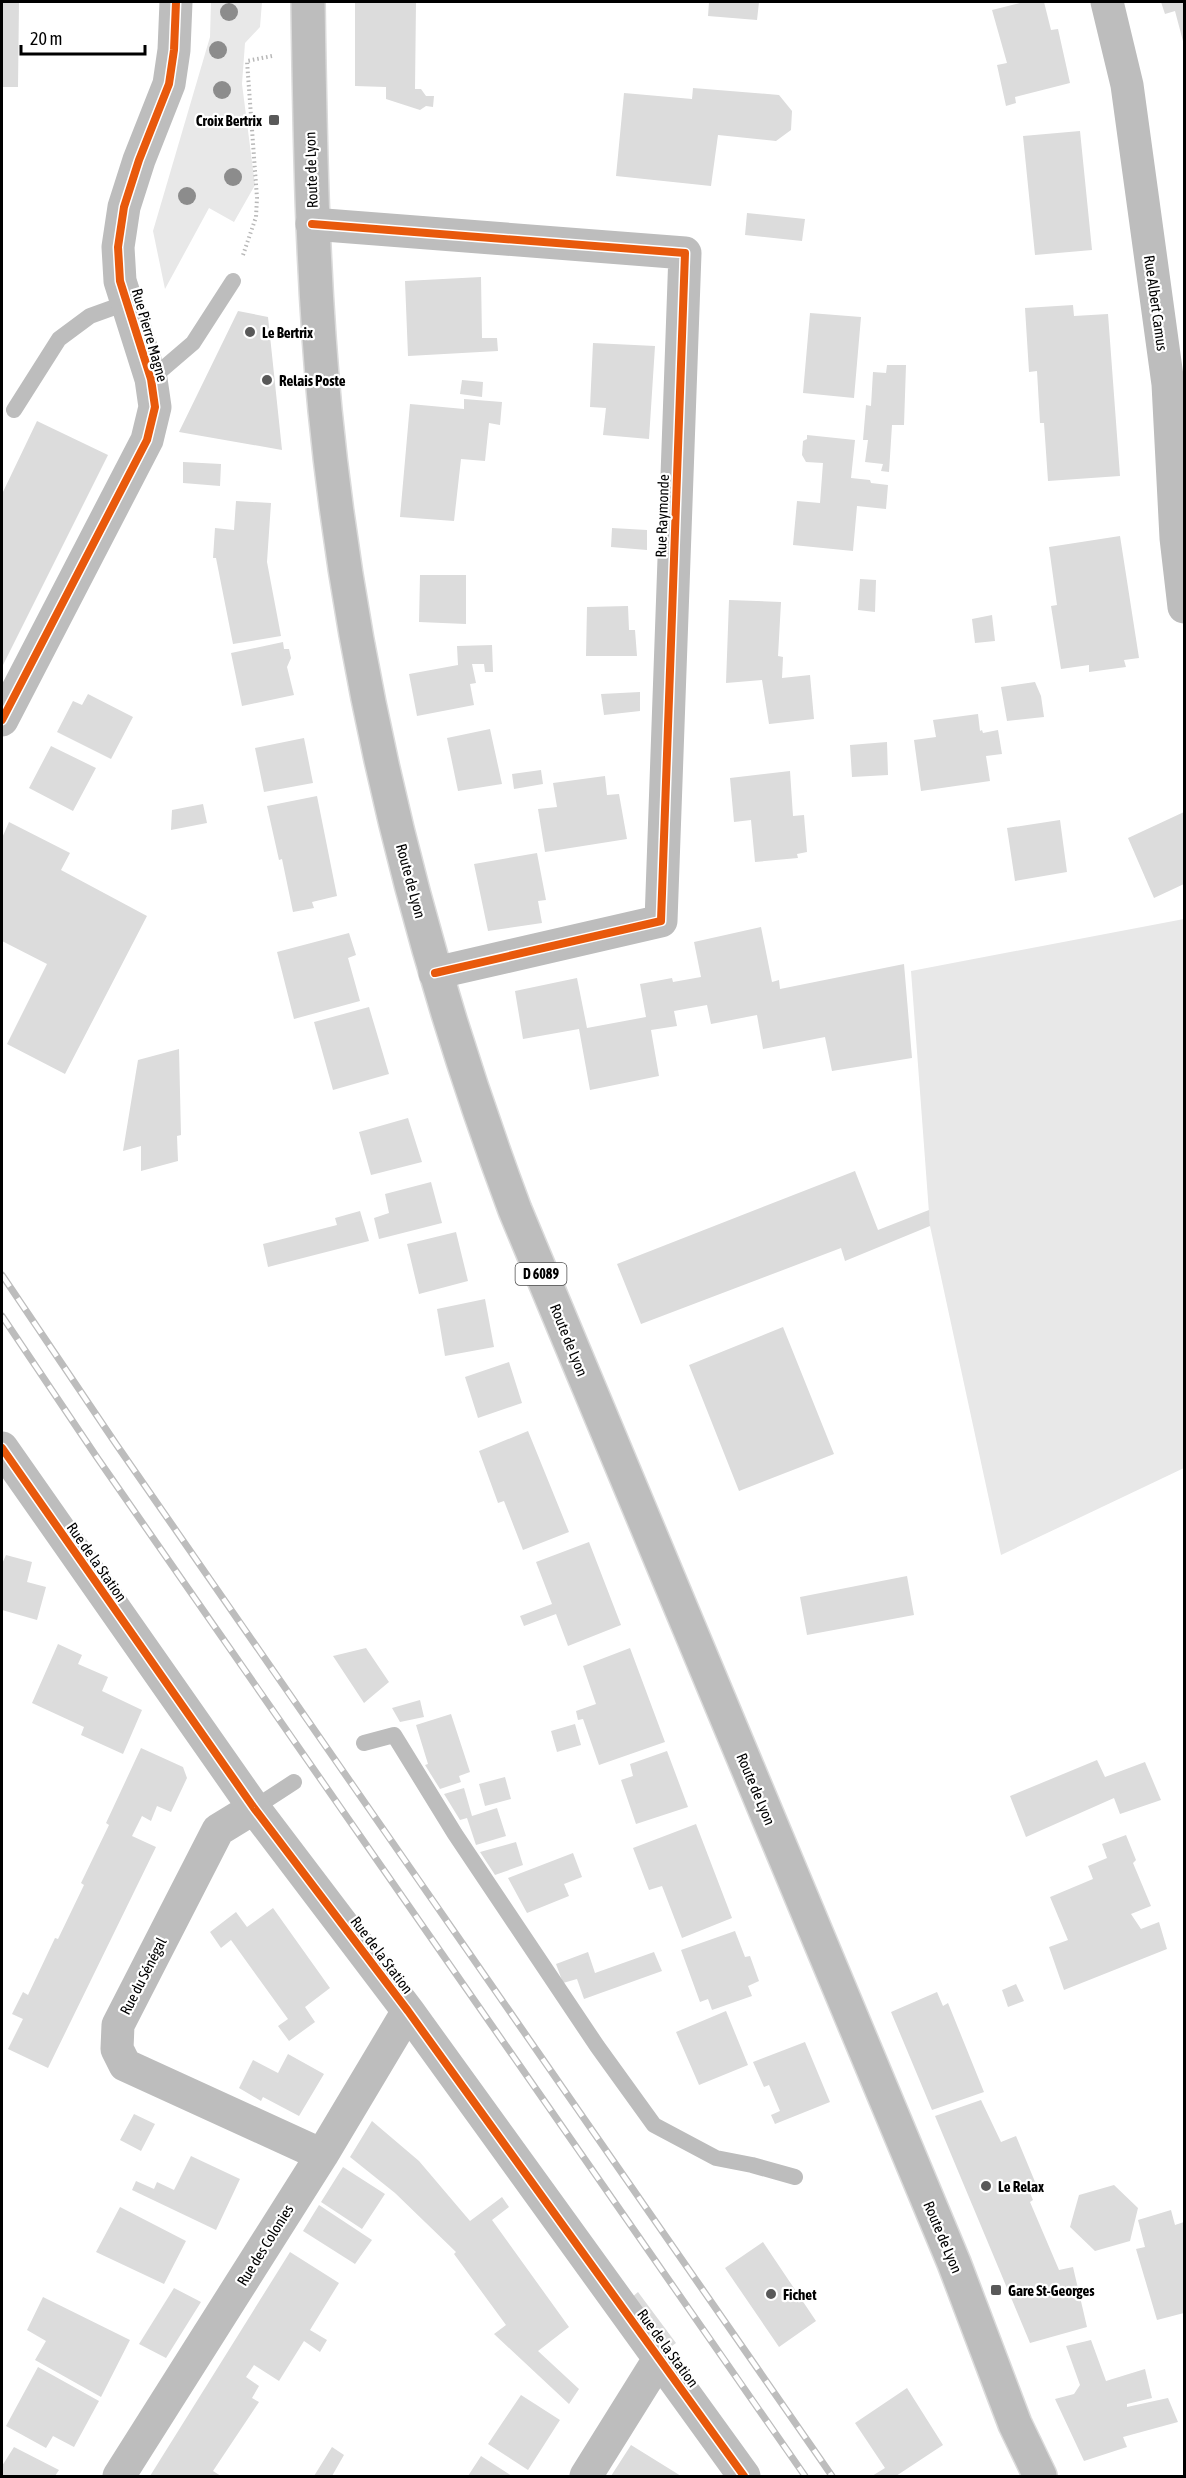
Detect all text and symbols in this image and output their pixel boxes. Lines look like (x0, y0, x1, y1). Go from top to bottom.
scale bar (21, 18, 146, 56)
text: 20 m (30, 28, 62, 49)
place label: Croix Bertrix (196, 112, 262, 129)
marker: Croix Bertrix (267, 113, 281, 127)
street label: Route de Lyon (301, 131, 321, 209)
street label: Rue Albert Camus (1141, 254, 1171, 352)
street label: Rue Pierre Magne (129, 286, 171, 384)
place label: Le Bertrix (262, 324, 313, 341)
marker: Le Bertrix (243, 325, 257, 339)
place label: Relais Poste (279, 372, 346, 389)
marker: Relais Poste (260, 373, 274, 387)
street label: Rue Raymonde (652, 474, 672, 558)
street label: Route de Lyon (393, 842, 429, 920)
road number: D 6089 (516, 1263, 566, 1285)
street label: Route de Lyon (547, 1301, 591, 1379)
street label: Rue de la Station (64, 1519, 130, 1605)
street label: Route de Lyon (733, 1750, 779, 1828)
street label: Rue de la Station (347, 1913, 417, 1997)
street label: Rue du Sénégal (116, 1935, 170, 2017)
place label: Le Relax (998, 2178, 1044, 2195)
marker: Le Relax (979, 2179, 993, 2193)
street label: Route de Lyon (920, 2198, 966, 2276)
street label: Rue des Colonies (233, 2201, 297, 2289)
place label: Gare St-Georges (1008, 2282, 1095, 2299)
marker: Gare St-Georges (989, 2283, 1003, 2297)
place label: Fichet (783, 2286, 817, 2303)
marker: Fichet (764, 2287, 778, 2301)
street label: Rue de la Station (634, 2306, 702, 2390)

